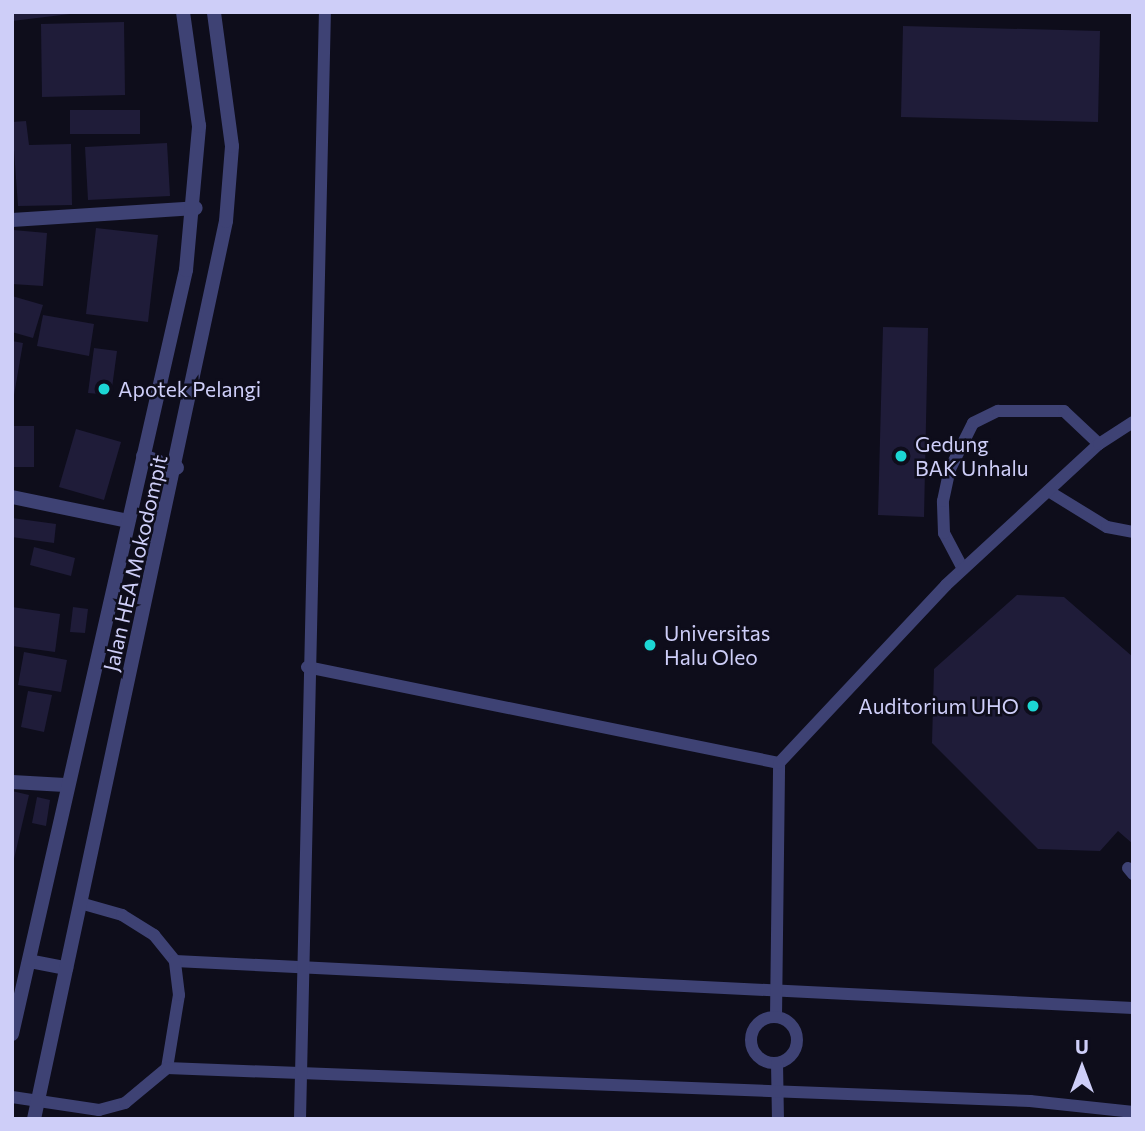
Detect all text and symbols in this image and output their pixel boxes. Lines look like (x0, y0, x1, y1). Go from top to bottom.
place label: Apotek Pelangi (118, 376, 261, 402)
marker: Apotek Pelangi (96, 381, 112, 397)
place label: Gedung BAK Unhalu (915, 431, 1029, 481)
marker: Gedung BAK Unhalu (893, 448, 909, 464)
street label: Jalan HEA Mokodompit (98, 452, 172, 674)
place label: Universitas Halu Oleo (664, 620, 770, 670)
marker: Universitas Halu Oleo (642, 637, 658, 653)
place label: Auditorium UHO (858, 693, 1019, 719)
marker: Auditorium UHO (1025, 698, 1041, 714)
north arrow (1047, 1033, 1117, 1103)
text: U (1075, 1035, 1089, 1058)

